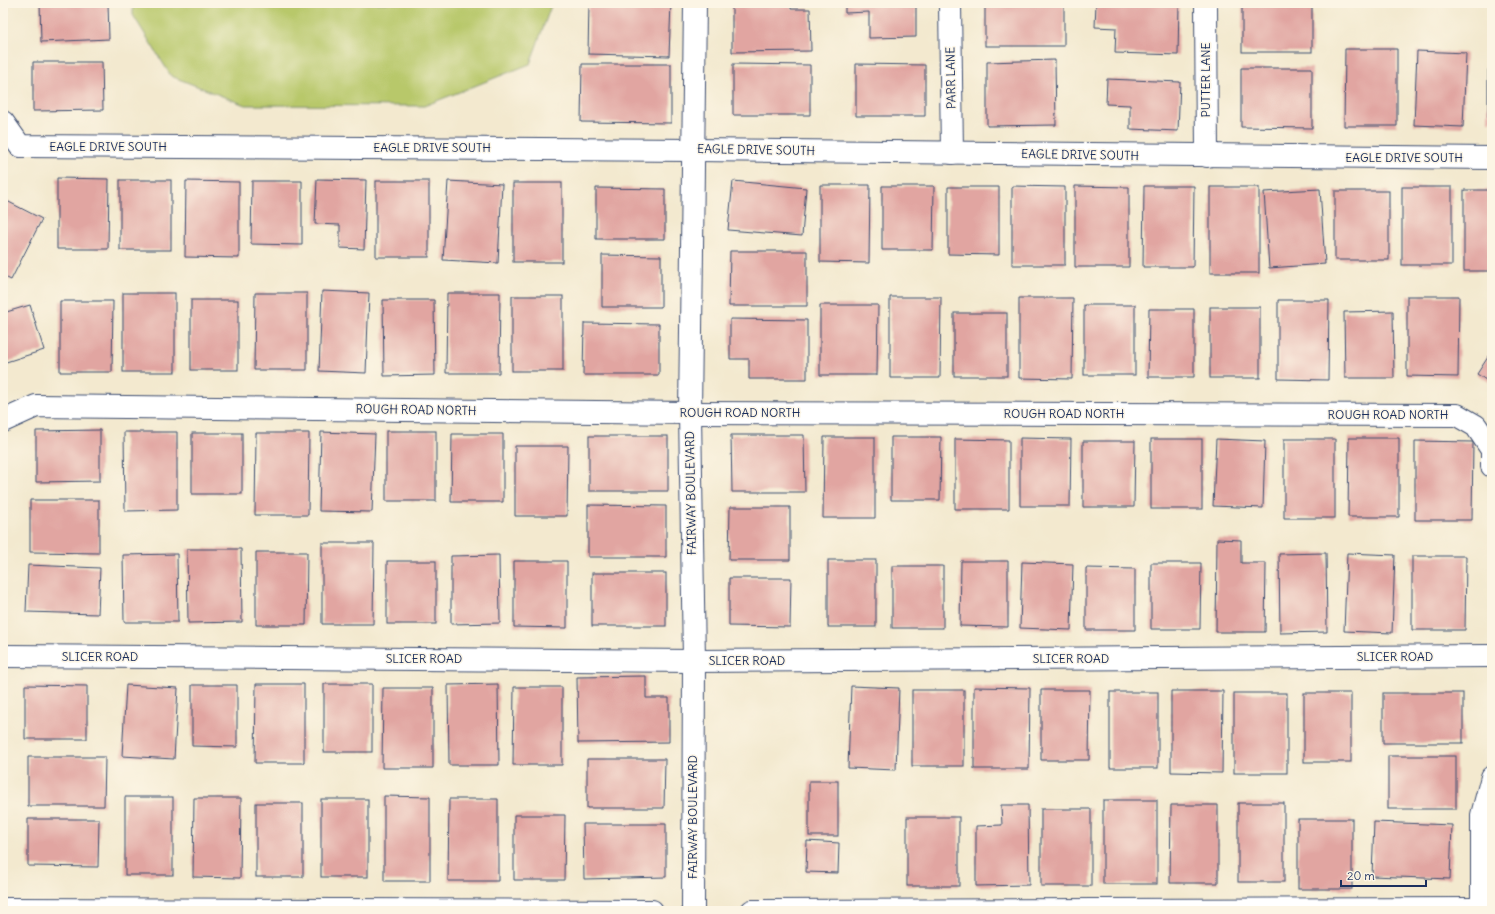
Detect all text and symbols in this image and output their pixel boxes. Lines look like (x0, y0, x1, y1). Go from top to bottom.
street label: PUTTER LANE (1198, 42, 1213, 118)
street label: PARR LANE (942, 47, 959, 109)
street label: EAGLE DRIVE SOUTH (49, 139, 167, 154)
street label: EAGLE DRIVE SOUTH (373, 140, 491, 155)
street label: EAGLE DRIVE SOUTH (697, 141, 815, 158)
street label: EAGLE DRIVE SOUTH (1021, 146, 1139, 163)
street label: EAGLE DRIVE SOUTH (1345, 150, 1463, 165)
street label: ROUGH ROAD NORTH (355, 401, 477, 418)
street label: ROUGH ROAD NORTH (680, 405, 801, 420)
street label: ROUGH ROAD NORTH (1004, 406, 1125, 421)
street label: ROUGH ROAD NORTH (1328, 407, 1449, 422)
street label: FAIRWAY BOULEVARD (682, 431, 699, 555)
street label: SLICER ROAD (62, 649, 138, 664)
street label: SLICER ROAD (1357, 649, 1433, 664)
street label: SLICER ROAD (386, 651, 462, 666)
street label: SLICER ROAD (1033, 651, 1109, 666)
street label: SLICER ROAD (709, 653, 785, 668)
street label: FAIRWAY BOULEVARD (685, 755, 700, 879)
scale bar (1341, 862, 1426, 888)
text: 20 m (1347, 868, 1375, 883)

